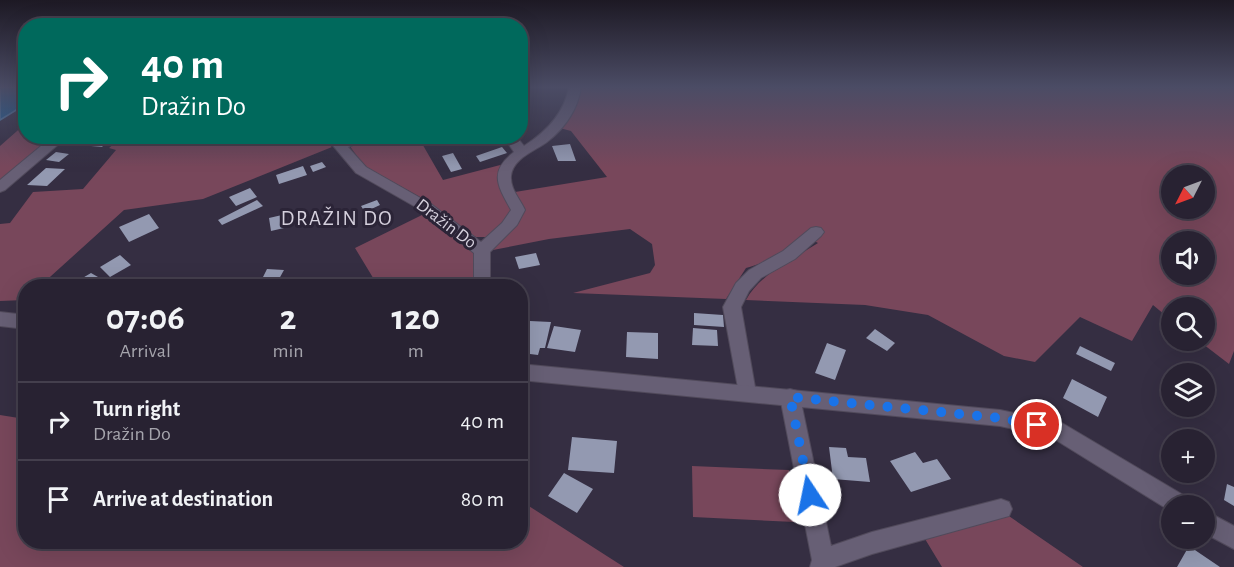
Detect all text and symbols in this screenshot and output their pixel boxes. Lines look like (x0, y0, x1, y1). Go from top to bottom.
icon: right (42, 42, 120, 120)
text: 40 m (141, 44, 224, 86)
text: Dražin Do (141, 93, 246, 120)
north arrow (1161, 165, 1215, 219)
map controls (1161, 165, 1215, 549)
street label: Dražin Do (413, 196, 480, 252)
district label: DRAŽIN DO (281, 206, 393, 229)
button: sound (1161, 231, 1215, 285)
button: search (1161, 297, 1215, 351)
text: 07:06 (106, 300, 185, 336)
text: 2 (280, 300, 296, 336)
text: 120 (391, 300, 440, 336)
text: Arrival (120, 341, 171, 361)
text: min (272, 341, 304, 361)
text: m (408, 341, 424, 361)
button: layers (1161, 363, 1215, 417)
text: Turn right (93, 398, 180, 420)
pin (1011, 399, 1062, 450)
icon: right (42, 405, 75, 438)
icon: arrive (1020, 408, 1053, 441)
text: 40 m (461, 410, 504, 432)
text: Dražin Do (93, 424, 171, 444)
button: + (1161, 429, 1215, 483)
position arrow (778, 463, 842, 527)
icon: arrive (42, 483, 75, 516)
text: Arrive at destination (93, 488, 273, 510)
text: 80 m (461, 488, 504, 510)
button: − (1161, 495, 1215, 549)

